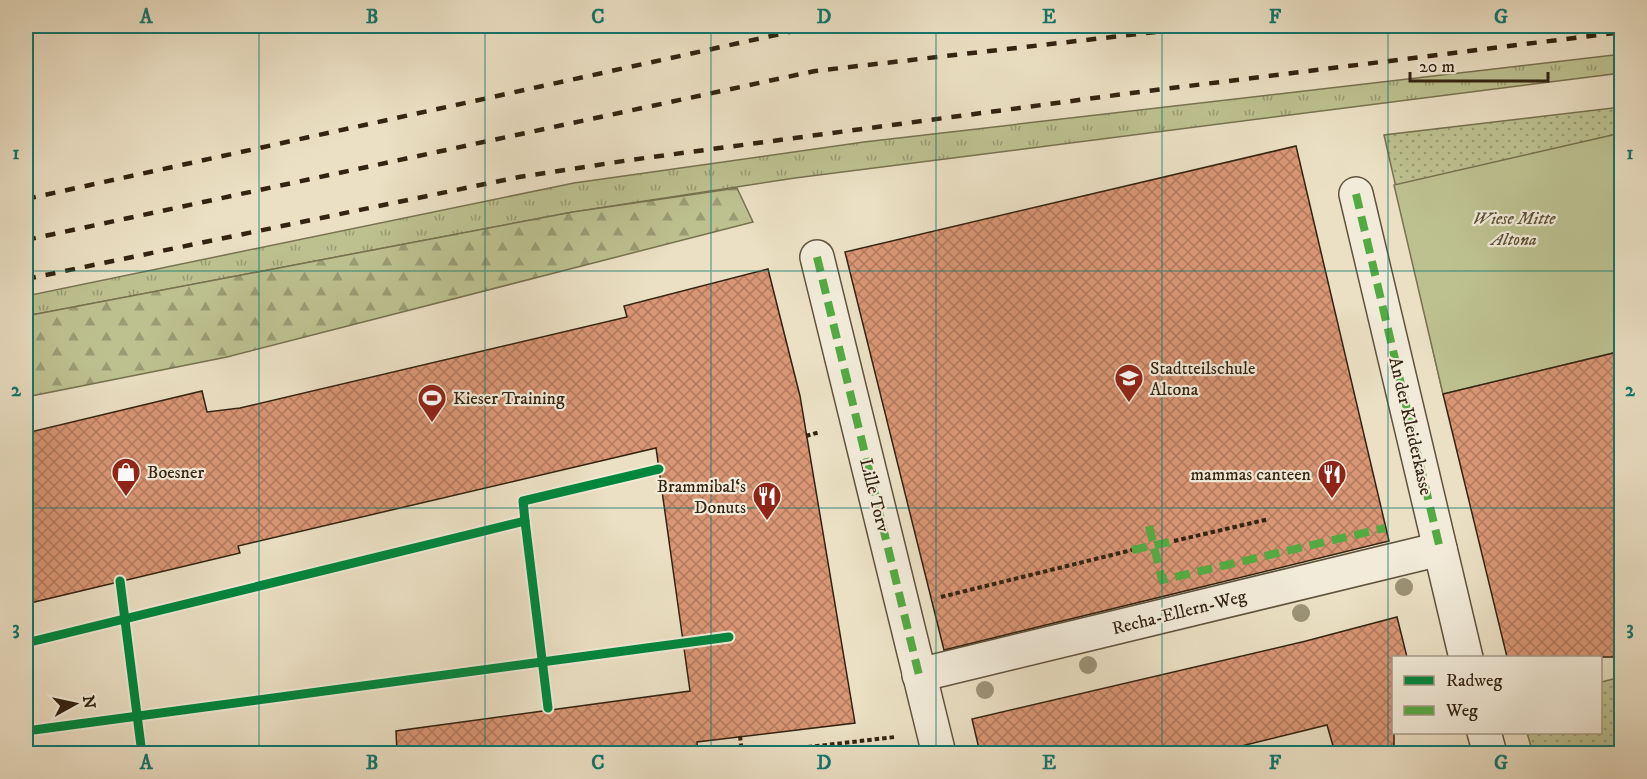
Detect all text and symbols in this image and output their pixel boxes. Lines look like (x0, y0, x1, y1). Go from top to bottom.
text: A (139, 5, 154, 30)
text: B (366, 5, 378, 30)
text: C (591, 5, 605, 30)
text: D (817, 5, 832, 30)
text: E (1042, 5, 1056, 30)
text: F (1269, 5, 1282, 30)
text: G (1494, 5, 1508, 30)
scale bar (1410, 45, 1548, 83)
text: 20 m (1419, 56, 1455, 78)
text: 1 (12, 141, 20, 166)
text: 1 (1626, 141, 1634, 166)
park label: Wiese Mitte Altona (1473, 208, 1556, 251)
street label: An der Kleiderkasse (1383, 355, 1437, 497)
place label: Stadtteilschule Altona (1150, 358, 1255, 401)
school or university icon: Stadtteilschule Altona (1113, 362, 1145, 404)
text: 2 (11, 378, 22, 403)
text: 2 (1625, 378, 1636, 403)
sports icon: Kieser Training (416, 382, 448, 424)
place label: Kieser Training (453, 388, 565, 410)
shop icon: Boesner (110, 456, 142, 498)
street label: Lille Torv (854, 456, 894, 534)
restaurant icon: mammas canteen (1316, 458, 1348, 500)
place label: Boesner (147, 462, 204, 484)
place label: mammas canteen (1190, 464, 1312, 486)
place label: Brammibal‘s Donuts (657, 476, 746, 519)
restaurant icon: Brammibal‘s Donuts (751, 480, 783, 522)
street label: Recha-Ellern-Weg (1110, 586, 1249, 640)
text: 3 (12, 616, 20, 641)
text: 3 (1626, 616, 1634, 641)
legend (1392, 656, 1602, 734)
text: Radweg (1446, 670, 1502, 692)
north arrow (45, 674, 105, 734)
text: N (78, 694, 100, 710)
text: Weg (1445, 700, 1478, 722)
text: A (139, 751, 154, 776)
text: B (366, 751, 378, 776)
text: C (591, 751, 605, 776)
text: D (817, 751, 832, 776)
text: E (1042, 751, 1056, 776)
text: F (1269, 751, 1282, 776)
text: G (1494, 751, 1508, 776)

